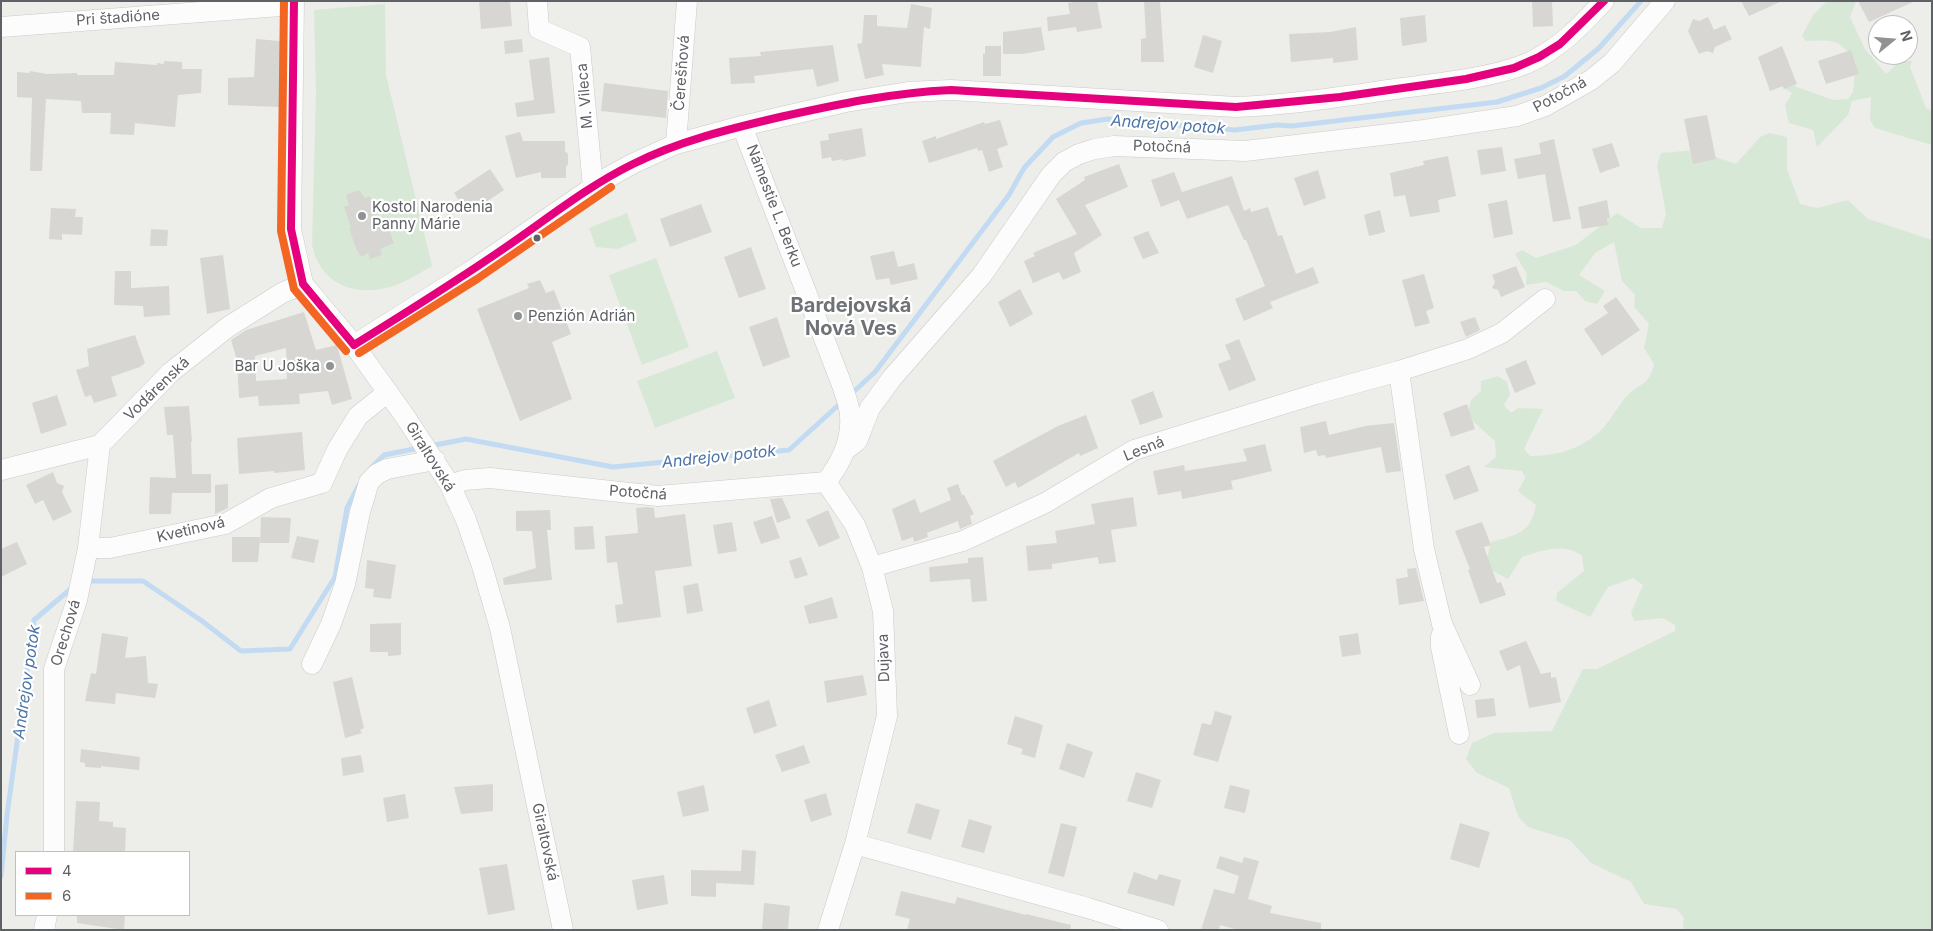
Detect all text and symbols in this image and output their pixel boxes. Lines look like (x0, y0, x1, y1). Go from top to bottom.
street label: Pri štadióne (75, 6, 161, 30)
north arrow (1868, 15, 1918, 65)
text: N (1897, 28, 1917, 43)
street label: Čerešňová (670, 34, 694, 112)
street label: M. Vileca (573, 63, 597, 129)
street label: Potočná (1530, 73, 1590, 117)
water label: Andrejov potok (1110, 111, 1226, 139)
street label: Potočná (1133, 137, 1191, 157)
street label: Námestie L. Berku (742, 142, 806, 270)
place label: Kostol Narodenia Panny Márie (372, 198, 493, 233)
marker: Kostol Narodenia Panny Márie (356, 210, 368, 222)
unlabelled marker (532, 233, 542, 243)
district label: Bardejovská Nová Ves (791, 294, 911, 341)
place label: Penzión Adrián (528, 307, 635, 325)
marker: Penzión Adrián (512, 310, 524, 322)
street label: Vodárenská (121, 353, 193, 425)
place label: Bar U Joška (234, 357, 320, 375)
marker: Bar U Joška (324, 360, 336, 372)
street label: Giraltovská (401, 419, 459, 495)
street label: Lesná (1121, 433, 1167, 465)
water label: Andrejov potok (661, 441, 777, 473)
street label: Potočná (608, 482, 668, 504)
street label: Kvetinová (155, 513, 227, 547)
street label: Orechová (47, 598, 85, 668)
water label: Andrejov potok (10, 624, 44, 740)
street label: Dujava (874, 634, 894, 682)
street label: Giraltovská (528, 801, 562, 883)
legend (15, 851, 190, 916)
text: 4 (62, 861, 72, 880)
text: 6 (62, 886, 71, 905)

